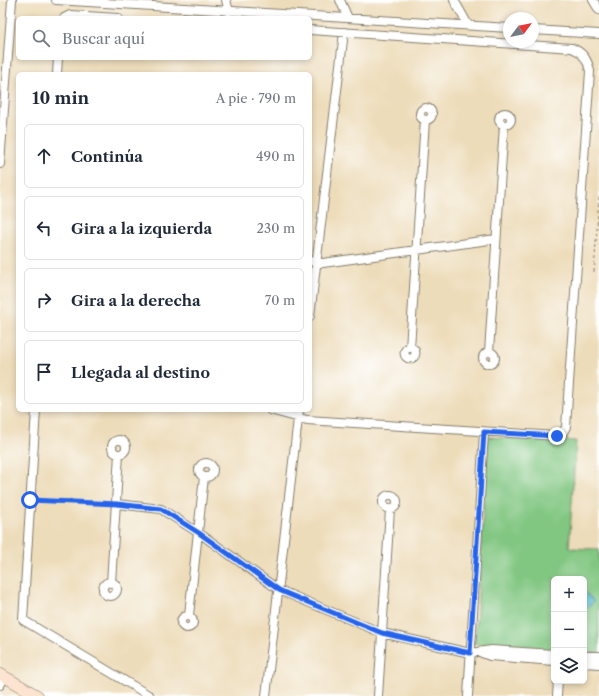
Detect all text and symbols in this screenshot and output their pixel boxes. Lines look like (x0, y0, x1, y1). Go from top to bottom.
north arrow (503, 12, 539, 48)
search box (16, 16, 312, 60)
icon: search (30, 27, 52, 49)
text: Buscar aquí (62, 29, 145, 48)
text: 10 min (32, 88, 89, 108)
text: A pie · 790 m (216, 90, 296, 106)
icon: ahead (33, 145, 55, 167)
text: Continúa (71, 147, 143, 166)
text: 490 m (256, 148, 295, 164)
icon: left (33, 217, 55, 239)
text: Gira a la izquierda (71, 219, 212, 238)
text: 230 m (257, 220, 295, 236)
icon: right (33, 289, 55, 311)
text: Gira a la derecha (71, 291, 201, 310)
text: 70 m (265, 292, 295, 308)
icon: arrive (33, 361, 55, 383)
text: Llegada al destino (71, 363, 210, 382)
route end (548, 427, 566, 445)
route start (21, 491, 39, 509)
map controls (551, 576, 587, 684)
button: + (551, 576, 587, 612)
button: − (551, 612, 587, 648)
button: layers (551, 648, 587, 684)

